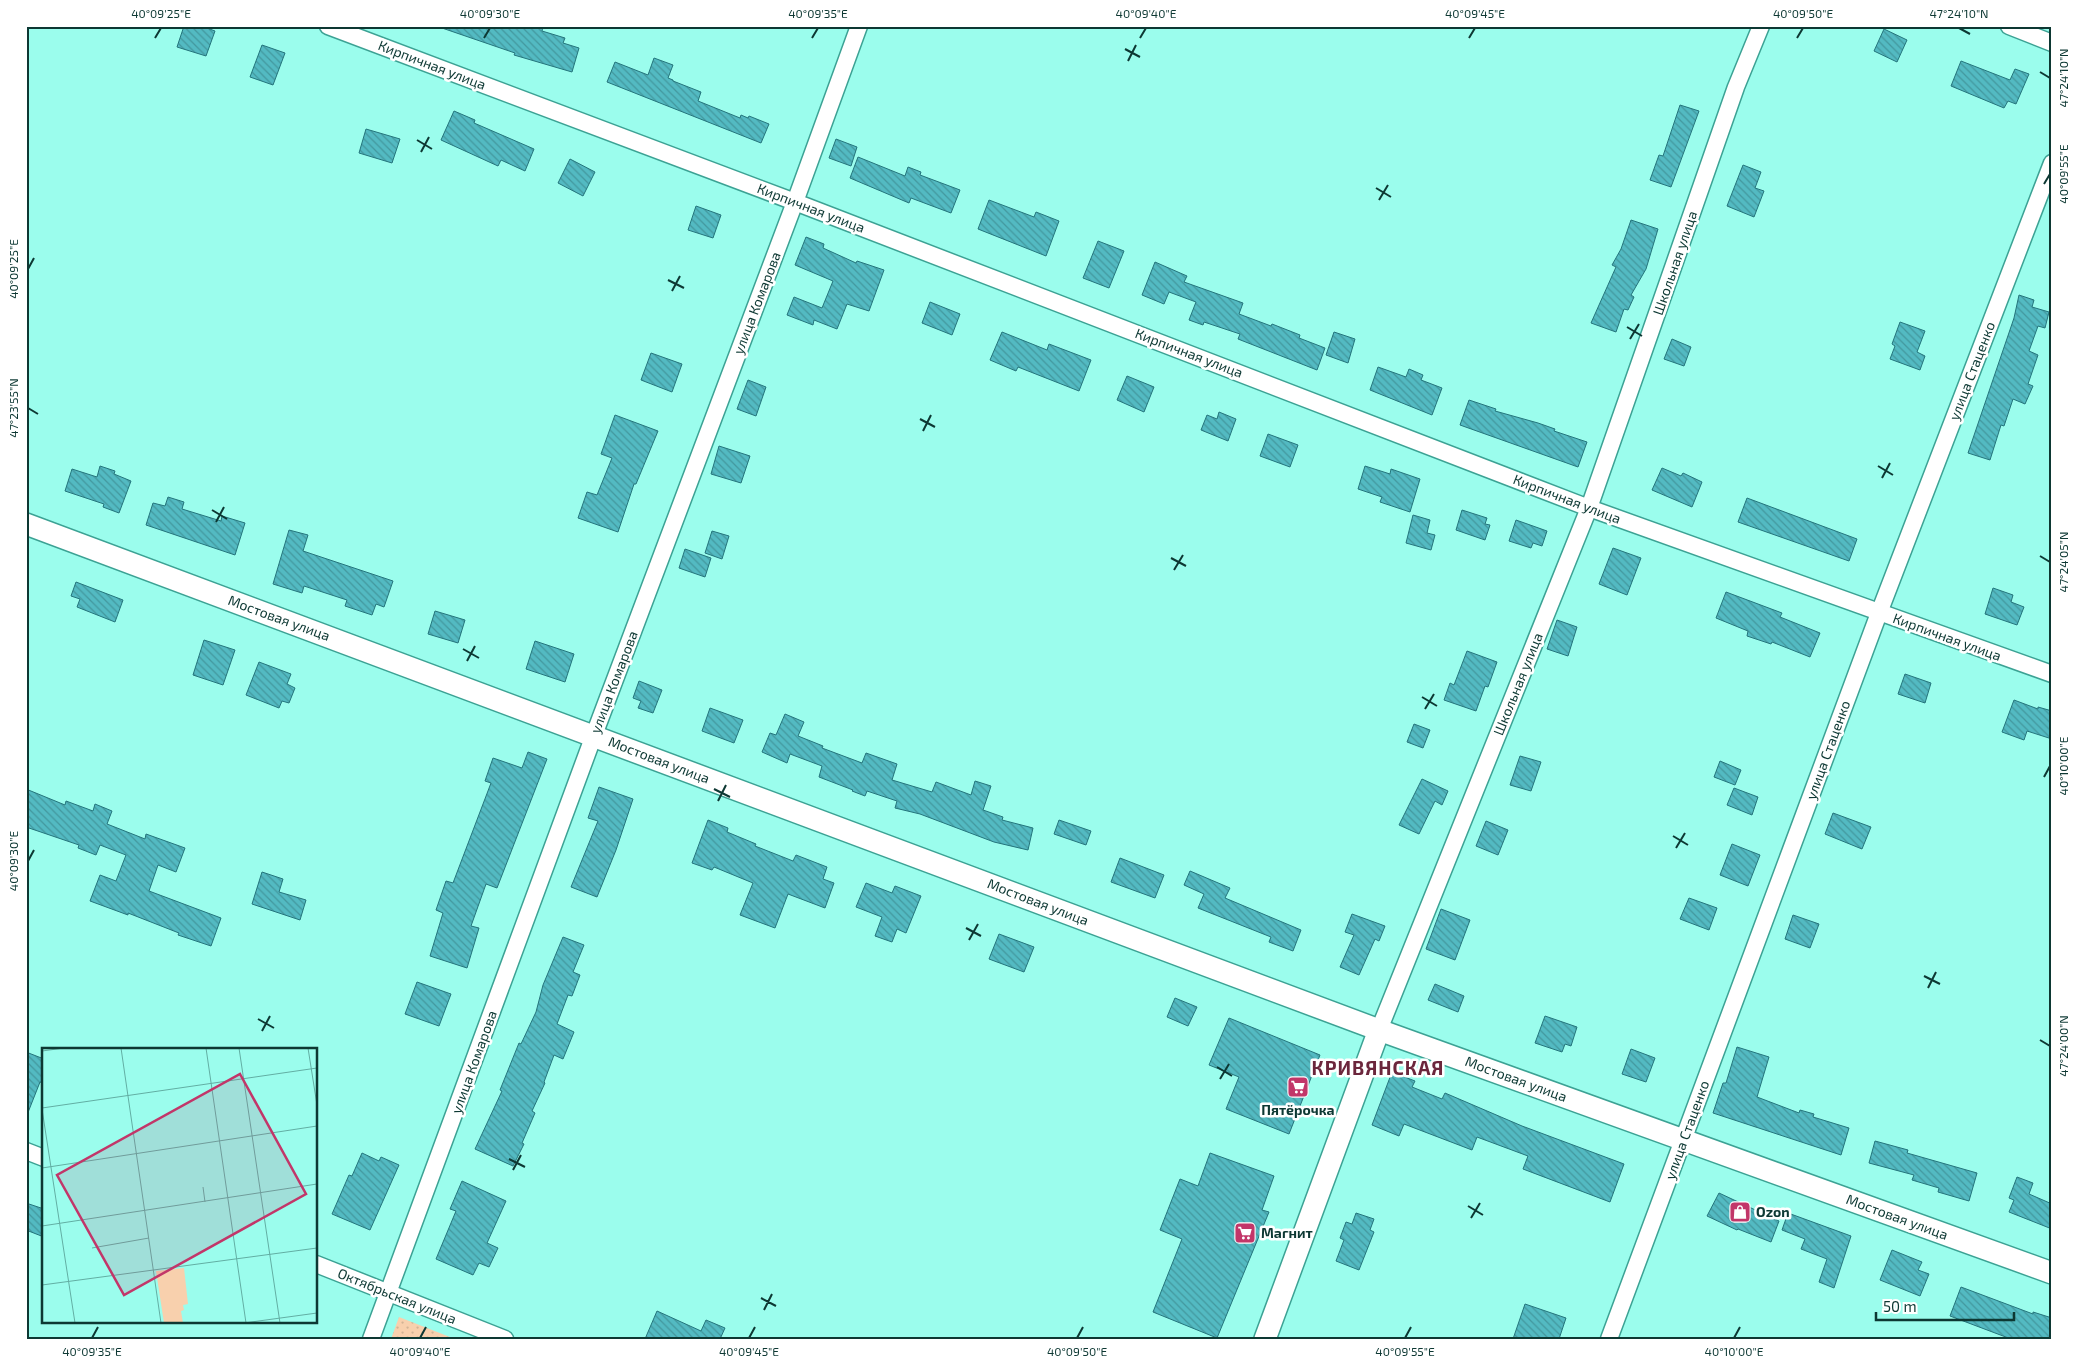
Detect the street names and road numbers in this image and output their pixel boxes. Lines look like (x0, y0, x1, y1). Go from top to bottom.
street label: Кирпичная улица (376, 36, 489, 93)
street label: Кирпичная улица (755, 179, 868, 236)
street label: Школьная улица (1649, 208, 1700, 317)
street label: улица Комарова (729, 249, 784, 356)
street label: улица Стаценко (1945, 319, 1998, 423)
street label: Кирпичная улица (1133, 324, 1246, 381)
street label: Кирпичная улица (1511, 470, 1624, 527)
street label: Мостовая улица (226, 591, 332, 644)
street label: Кирпичная улица (1891, 609, 2004, 664)
street label: улица Комарова (586, 628, 641, 735)
street label: Школьная улица (1489, 630, 1546, 738)
street label: улица Стаценко (1802, 698, 1853, 802)
street label: Мостовая улица (606, 732, 712, 787)
street label: Мостовая улица (985, 874, 1091, 929)
street label: улица Комарова (447, 1008, 500, 1116)
street label: Мостовая улица (1463, 1052, 1569, 1105)
street label: улица Стаценко (1661, 1078, 1712, 1182)
street label: Мостовая улица (1844, 1190, 1950, 1243)
street label: Октябрьская улица (335, 1264, 459, 1327)

